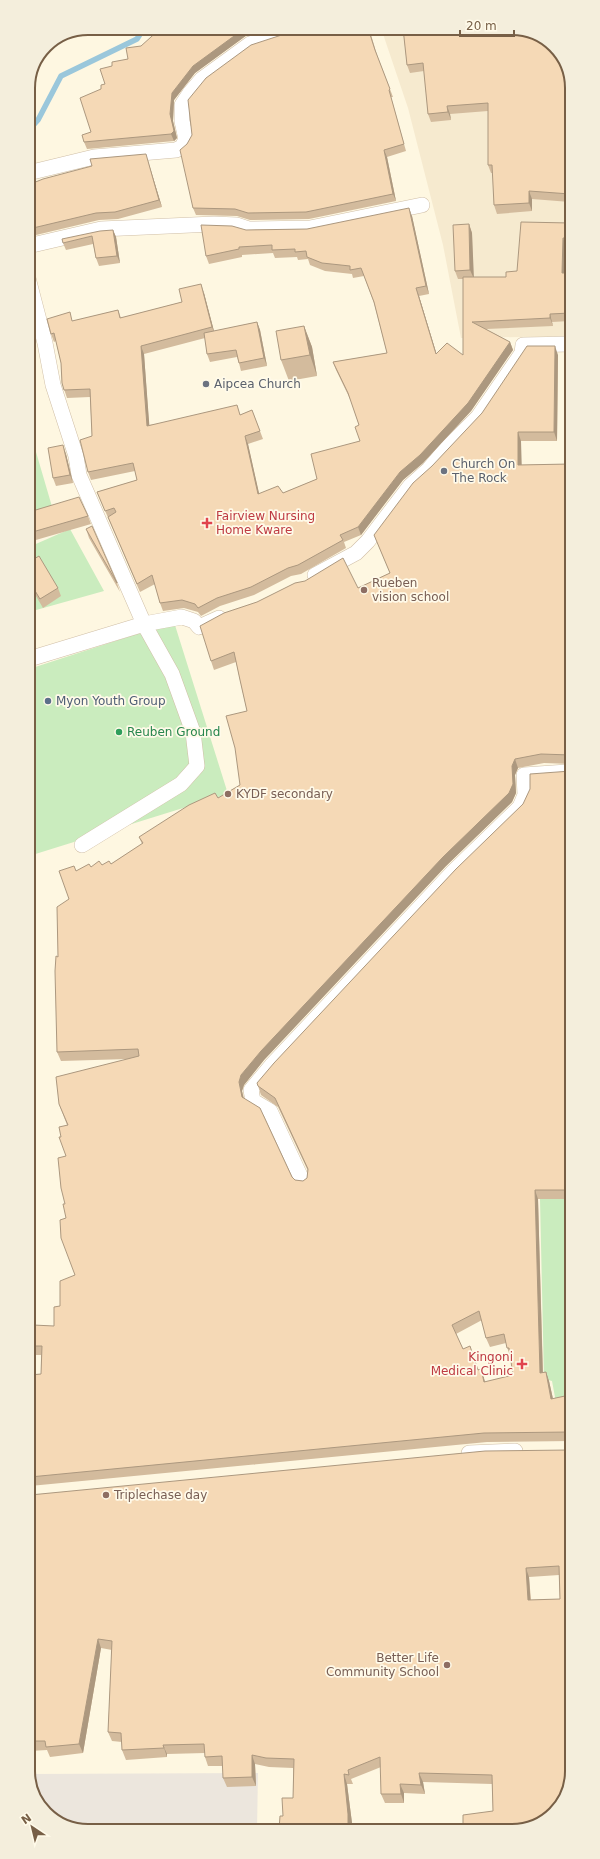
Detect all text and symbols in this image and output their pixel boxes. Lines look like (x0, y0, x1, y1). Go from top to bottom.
scale bar (460, 12, 514, 38)
text: 20 m (466, 19, 497, 33)
place label: Aipcea Church (214, 377, 301, 391)
marker: Aipcea Church (201, 379, 211, 389)
place label: Church On The Rock (451, 457, 515, 485)
marker: Church On The Rock (439, 466, 449, 476)
place label: Fairview Nursing Home Kware (216, 509, 315, 537)
marker: Fairview Nursing Home Kware (201, 517, 213, 529)
place label: Rueben vision school (372, 576, 449, 604)
marker: Rueben vision school (359, 585, 369, 595)
place label: Myon Youth Group (56, 694, 166, 708)
marker: Myon Youth Group (43, 696, 53, 706)
place label: Reuben Ground (127, 725, 220, 739)
marker: Reuben Ground (114, 727, 124, 737)
place label: KYDF secondary (236, 787, 333, 801)
marker: KYDF secondary (223, 789, 233, 799)
place label: Kingoni Medical Clinic (431, 1350, 513, 1378)
marker: Kingoni Medical Clinic (516, 1358, 528, 1370)
place label: Triplechase day (113, 1488, 207, 1502)
marker: Triplechase day (101, 1490, 111, 1500)
place label: Better Life Community School (326, 1651, 439, 1679)
marker: Better Life Community School (442, 1660, 452, 1670)
north arrow (12, 1807, 52, 1847)
text: N (19, 1811, 34, 1827)

